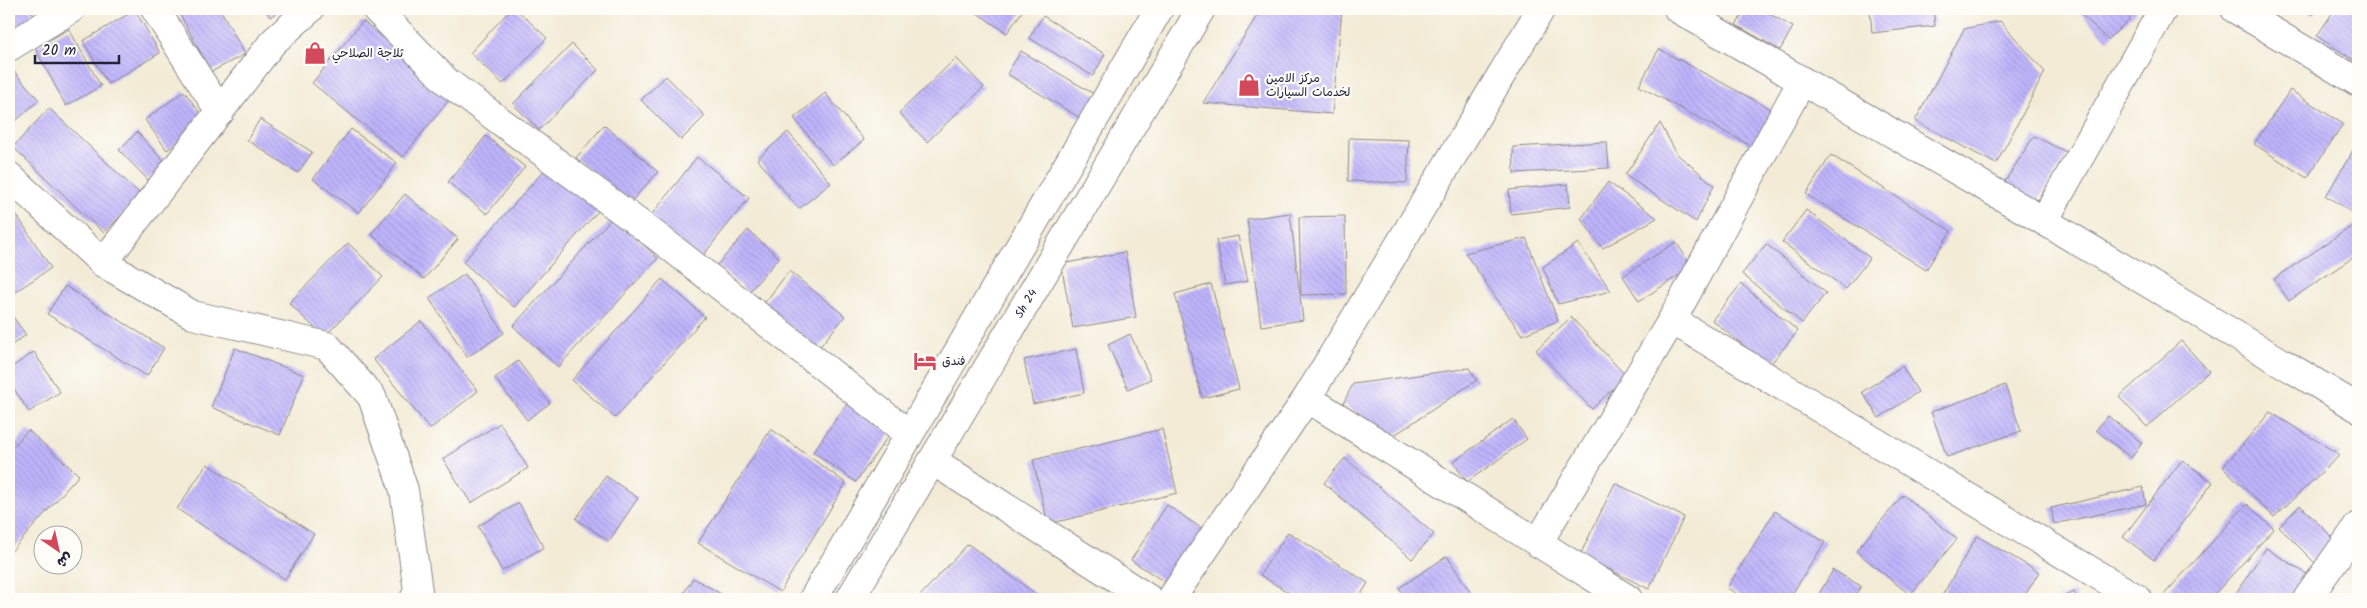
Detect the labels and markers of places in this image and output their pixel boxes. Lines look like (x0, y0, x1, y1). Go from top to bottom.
shop icon: ثلاجة الصلاحي (302, 40, 328, 66)
place label: ثلاجة الصلاحي (332, 44, 404, 64)
place label: مركز الامين لخدمات السيارات (1266, 69, 1350, 102)
shop icon: مركز الامين لخدمات السيارات (1236, 72, 1262, 98)
hotel icon: فندق (912, 348, 938, 374)
place label: فندق (942, 352, 965, 371)

